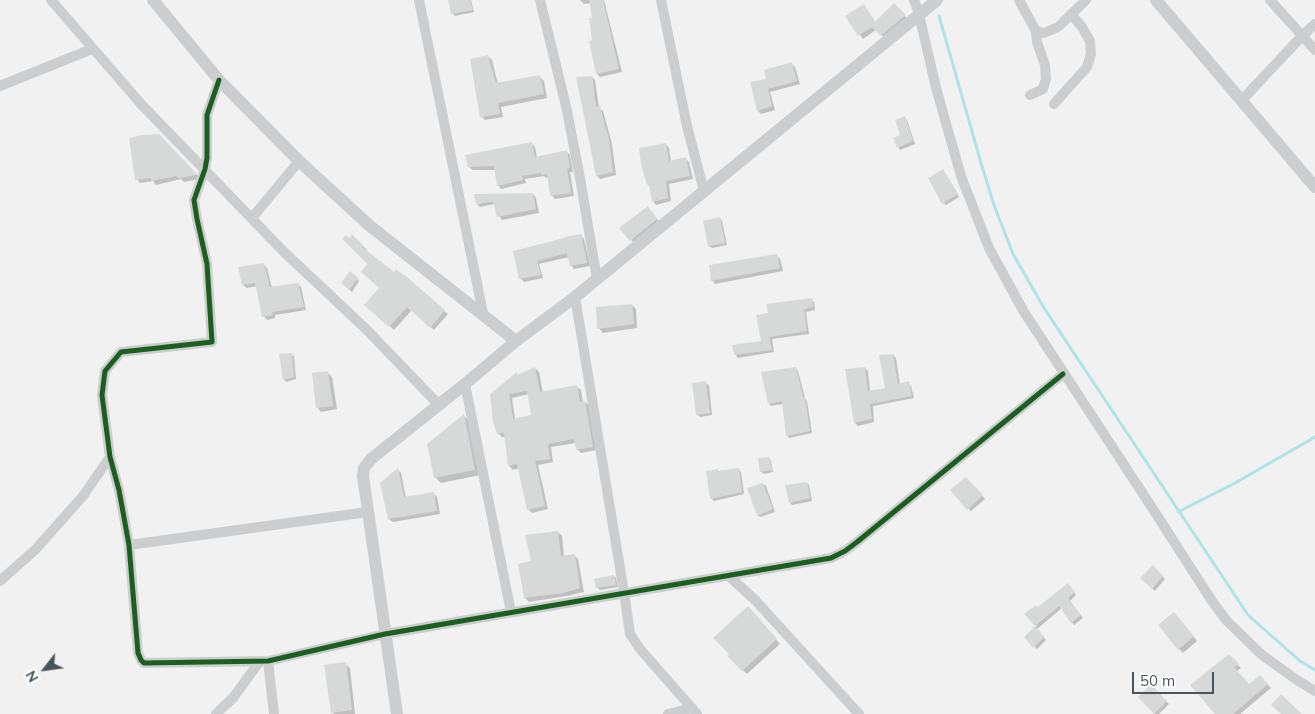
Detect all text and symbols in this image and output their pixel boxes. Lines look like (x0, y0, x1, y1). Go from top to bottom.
north arrow (20, 644, 70, 694)
scale bar (1135, 662, 1218, 694)
text: N (22, 667, 42, 686)
text: 50 m (1140, 671, 1175, 690)

